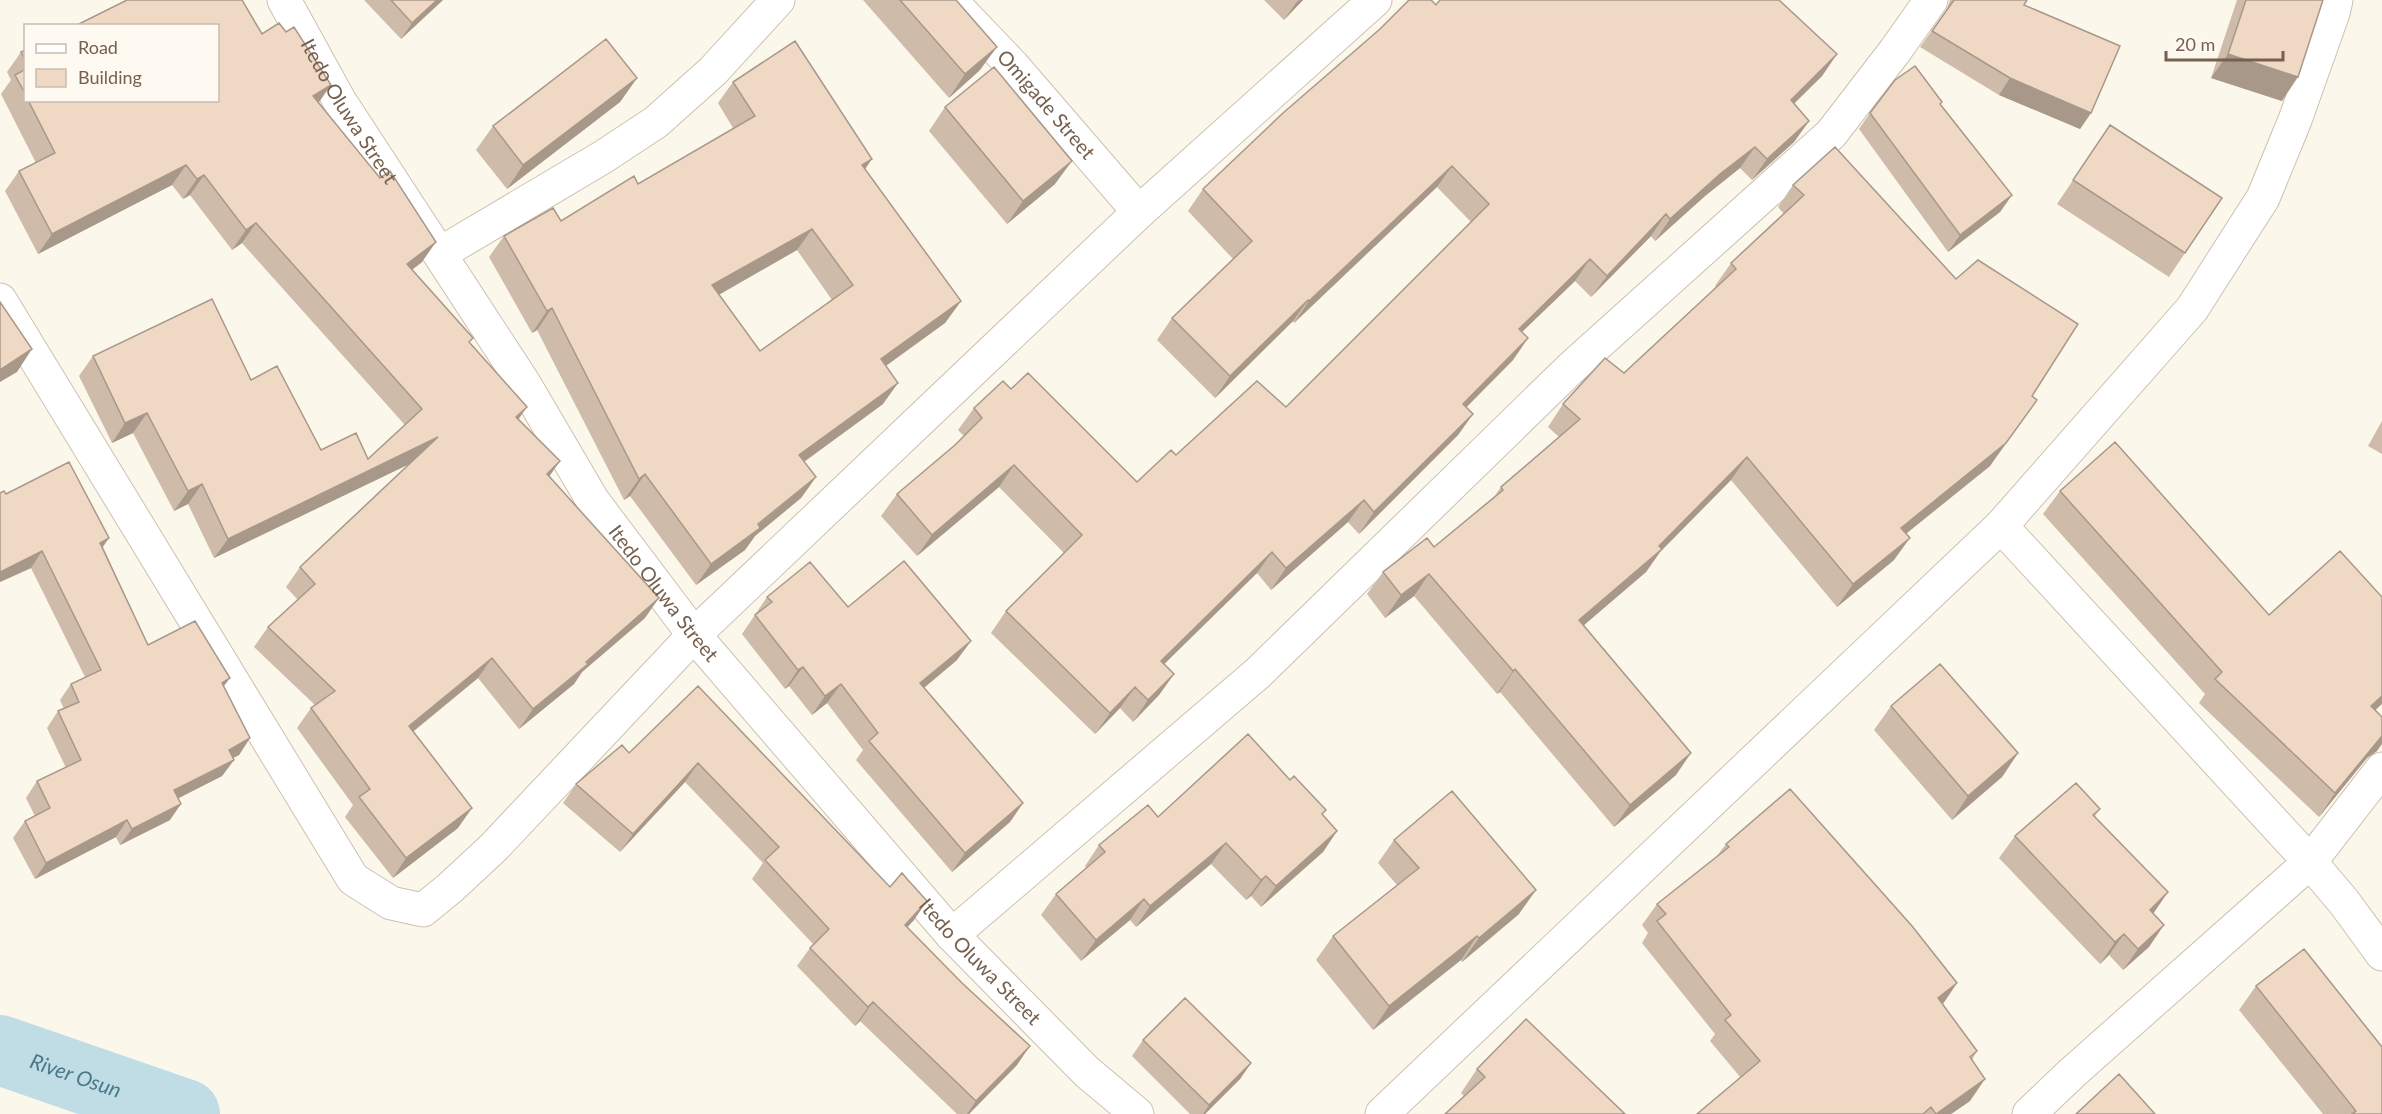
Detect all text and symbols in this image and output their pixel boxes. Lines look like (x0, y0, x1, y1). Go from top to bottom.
legend (24, 24, 219, 102)
scale bar (2166, 24, 2283, 62)
text: 20 m (2175, 33, 2215, 55)
street label: Itedo Oluwa Street (297, 34, 403, 188)
text: Road (78, 36, 118, 58)
street label: Omigade Street (993, 44, 1101, 163)
text: Building (78, 66, 142, 88)
street label: Itedo Oluwa Street (604, 520, 724, 666)
street label: Itedo Oluwa Street (915, 893, 1047, 1029)
water label: River Osun (27, 1047, 125, 1102)

